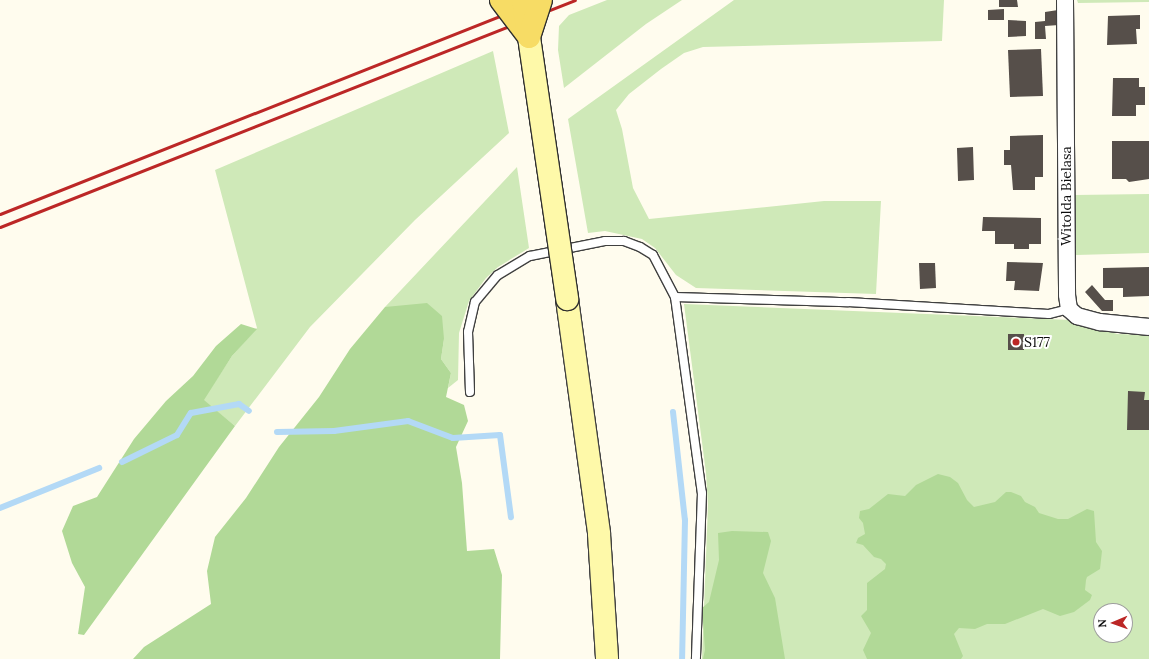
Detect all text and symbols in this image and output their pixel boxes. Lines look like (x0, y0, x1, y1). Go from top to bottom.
street label: Witolda Bielasa (1058, 146, 1074, 246)
place label: S177 (1024, 334, 1050, 350)
marker: S177 (1011, 337, 1021, 347)
north arrow (1093, 603, 1133, 643)
text: N (1095, 619, 1109, 628)

